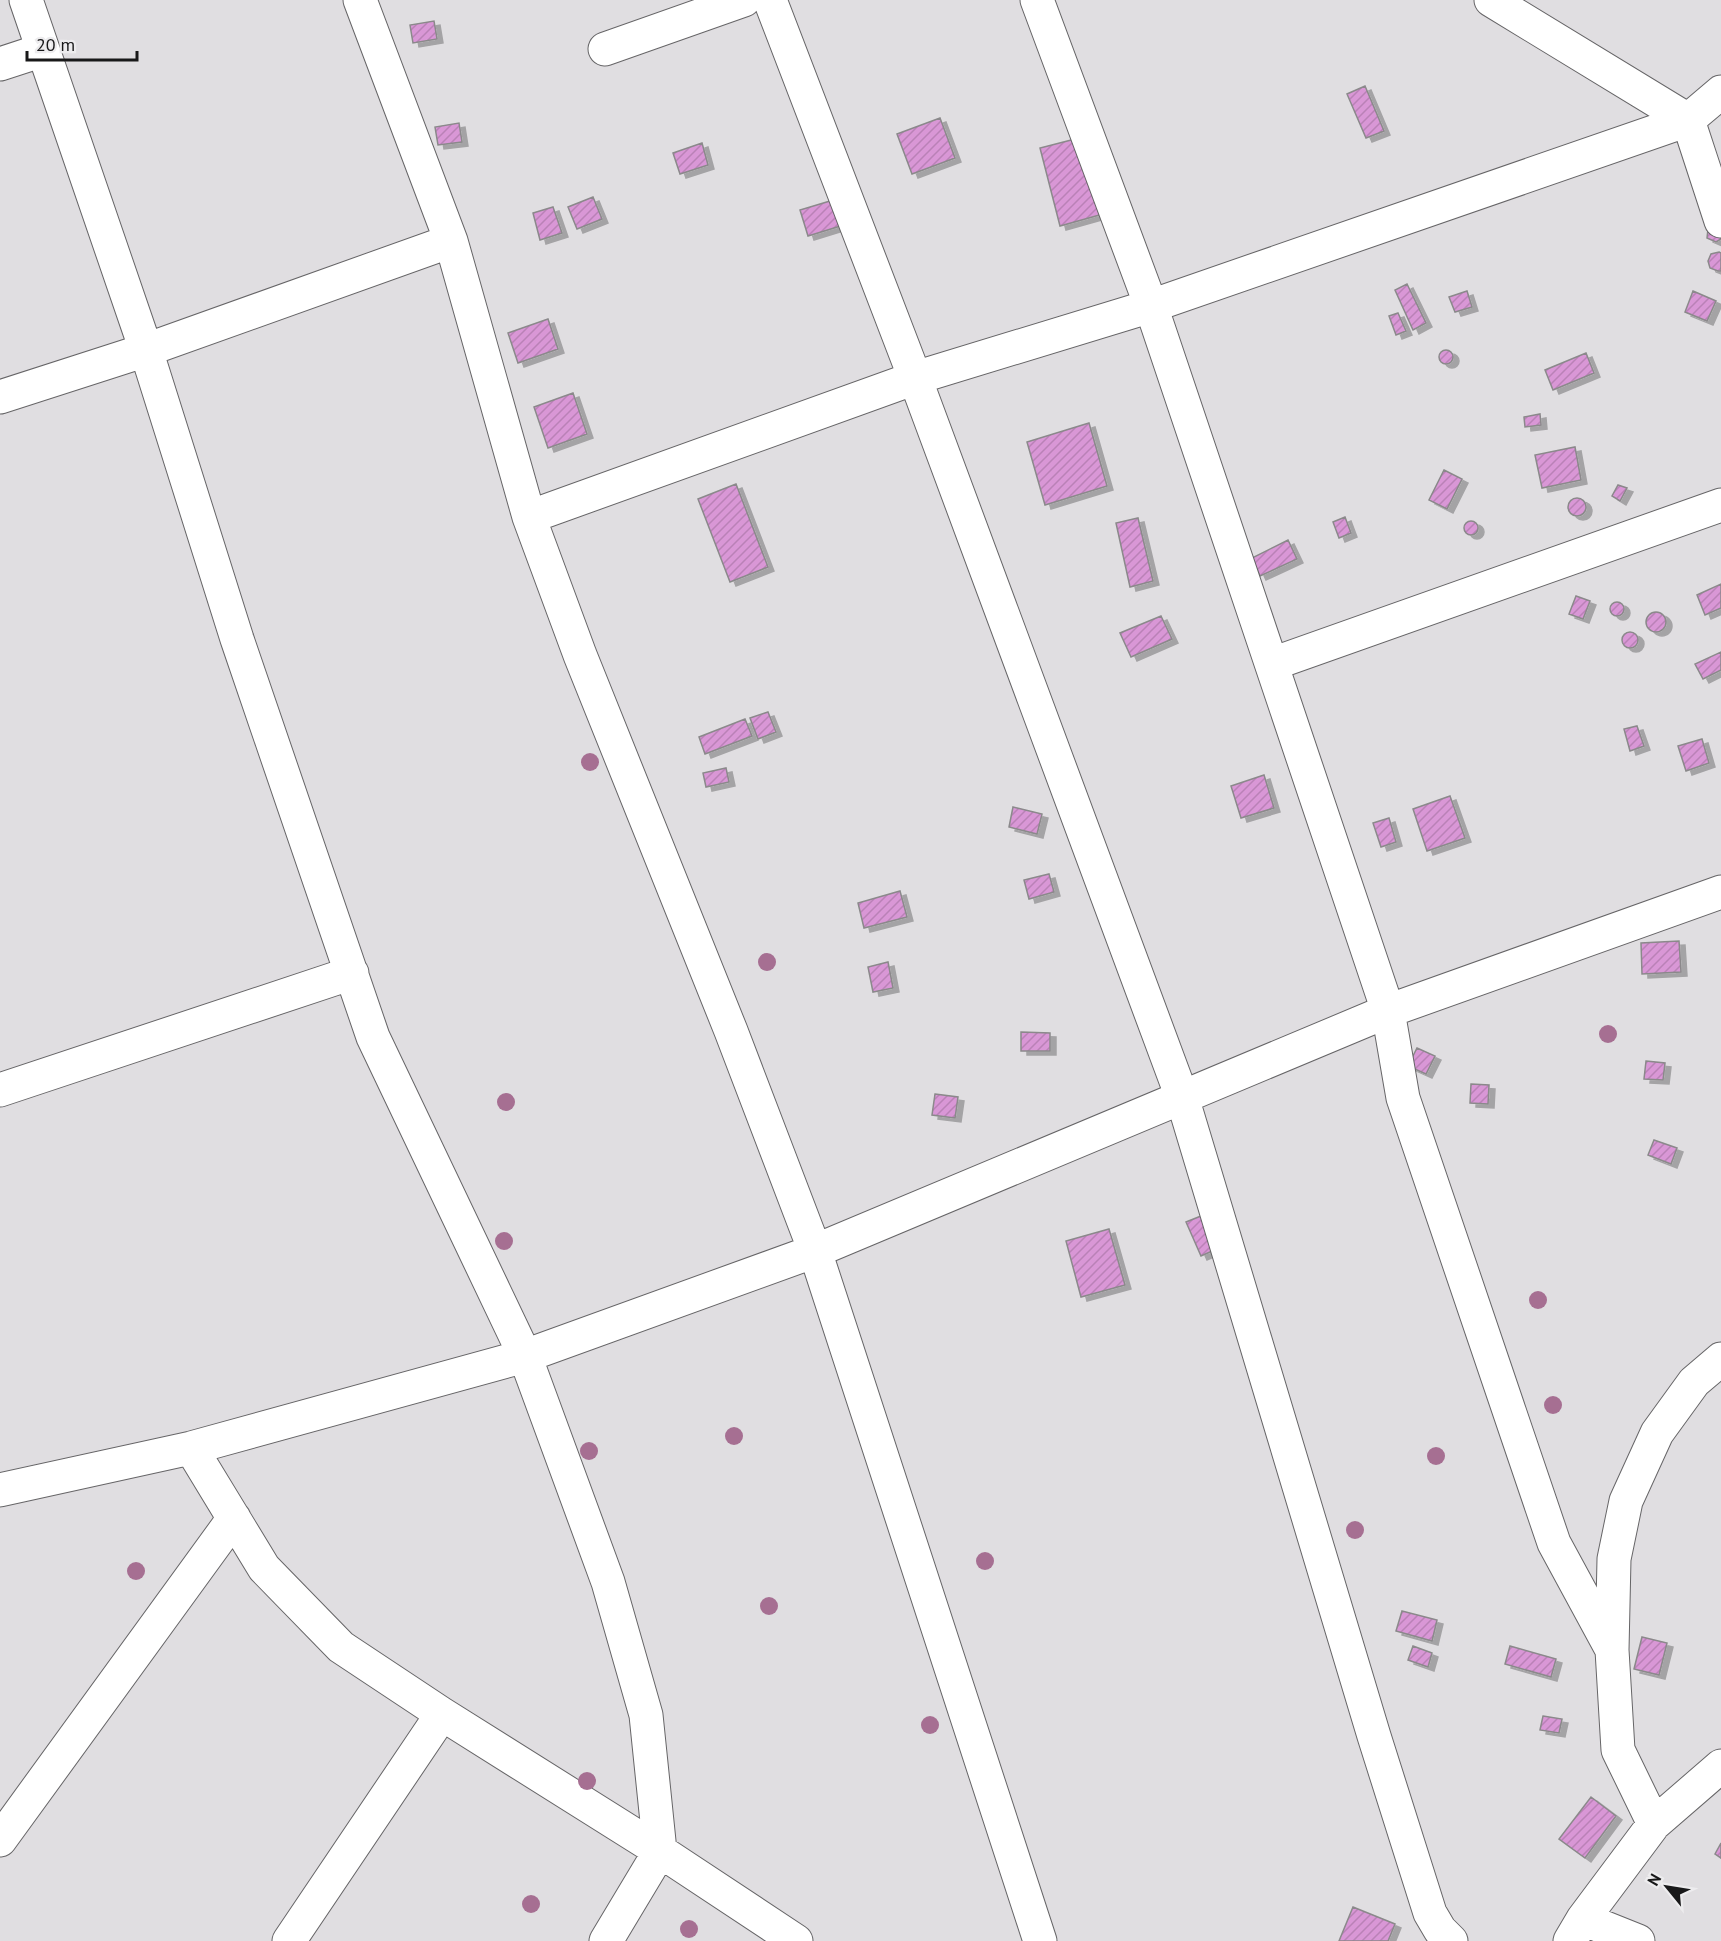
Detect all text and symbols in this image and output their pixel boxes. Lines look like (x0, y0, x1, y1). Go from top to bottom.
scale bar (27, 24, 136, 62)
text: 20 m (36, 33, 75, 56)
north arrow (1637, 1857, 1697, 1917)
text: N (1643, 1870, 1665, 1889)

